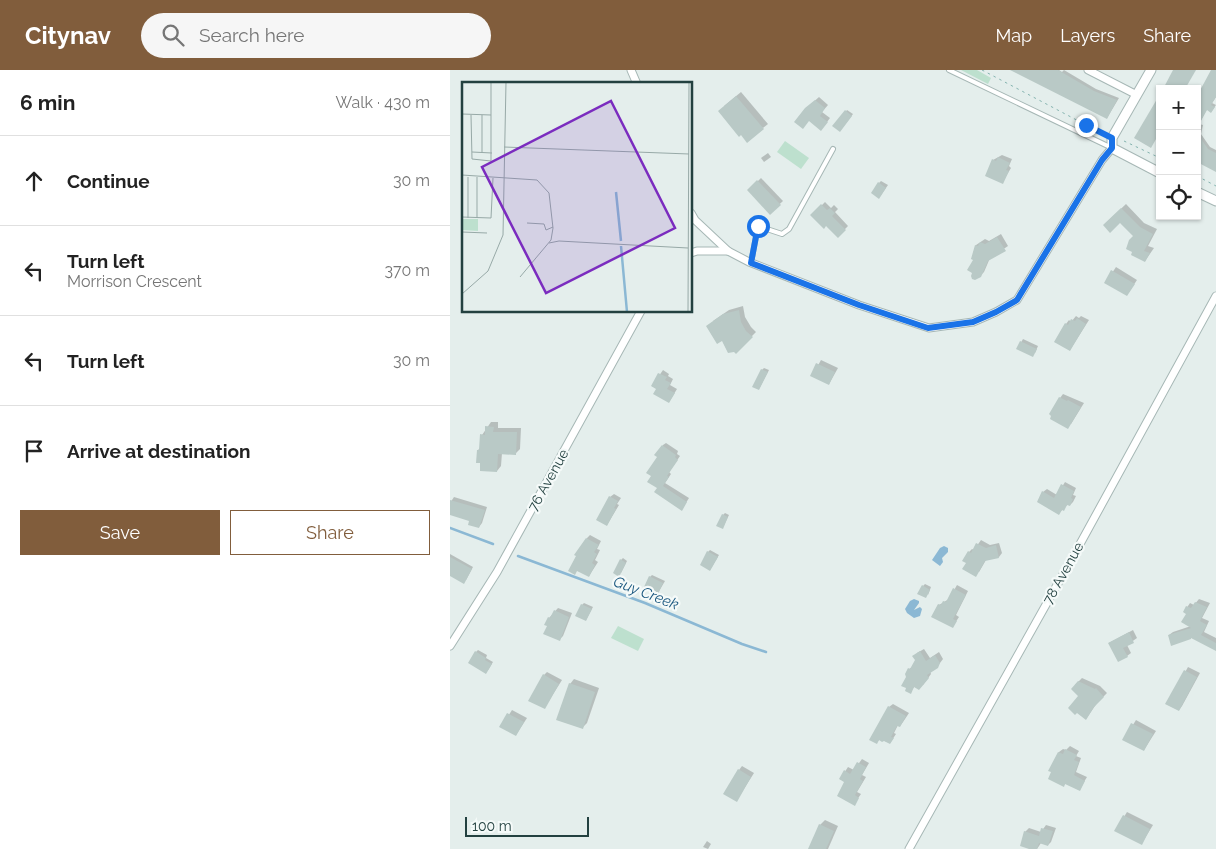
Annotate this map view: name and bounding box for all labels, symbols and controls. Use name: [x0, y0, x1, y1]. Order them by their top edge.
search box: [141, 13, 491, 58]
text: Citynav: [25, 21, 111, 50]
icon: search: [159, 21, 187, 49]
text: Search here: [199, 24, 304, 46]
text: Map: [996, 25, 1032, 46]
text: Layers: [1060, 25, 1115, 46]
text: Share: [1143, 25, 1191, 46]
inset map: [462, 82, 692, 312]
map controls: [1156, 85, 1201, 220]
button: +: [1156, 85, 1201, 130]
text: 6 min: [20, 90, 75, 115]
text: Walk · 430 m: [336, 93, 430, 112]
route end: [1075, 114, 1098, 137]
button: −: [1156, 130, 1201, 175]
icon: ahead: [20, 167, 48, 195]
text: Continue: [67, 170, 150, 192]
text: 30 m: [393, 171, 430, 190]
button: locate: [1156, 175, 1201, 220]
route start: [747, 215, 770, 238]
text: Turn left: [67, 250, 144, 272]
icon: left: [20, 257, 48, 285]
text: 370 m: [384, 261, 430, 280]
text: Morrison Crescent: [67, 272, 202, 291]
icon: left: [20, 347, 48, 375]
text: Turn left: [67, 350, 144, 372]
text: 30 m: [393, 351, 430, 370]
icon: arrive: [20, 437, 48, 465]
text: Arrive at destination: [67, 440, 251, 462]
street label: 76 Avenue: [524, 446, 572, 514]
button: Save: [20, 510, 220, 555]
button: Share: [230, 510, 430, 555]
street label: 78 Avenue: [1040, 539, 1086, 607]
water label: Guy Creek: [611, 572, 681, 614]
scale bar: [465, 814, 589, 837]
text: 100 m: [472, 818, 512, 834]

